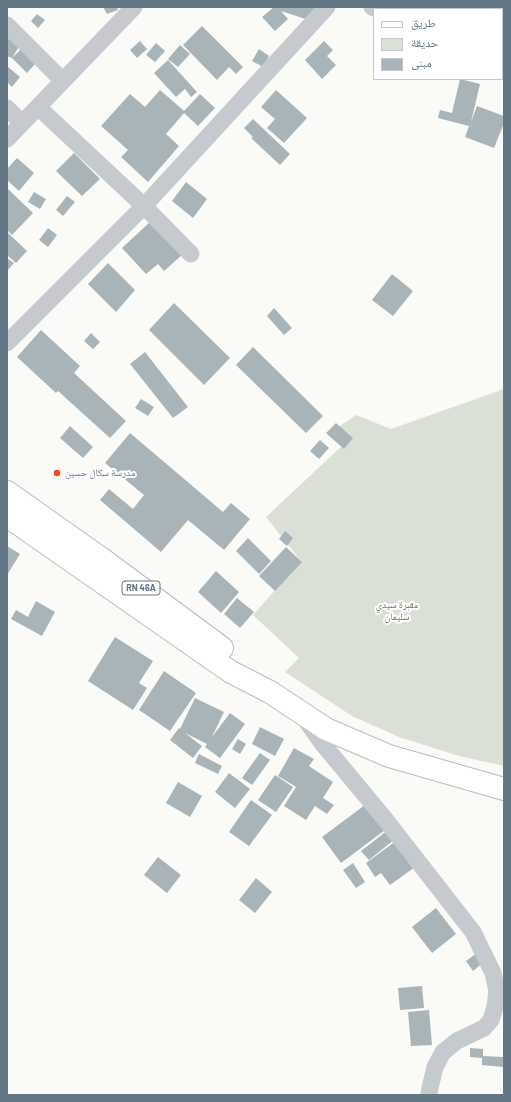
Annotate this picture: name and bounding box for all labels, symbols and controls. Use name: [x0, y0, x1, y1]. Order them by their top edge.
legend: [373, 8, 503, 80]
text: طريق: [411, 15, 436, 29]
text: حديقة: [411, 35, 439, 49]
text: مبنى: [411, 55, 432, 69]
place label: مدرسة سكال حسين: [65, 467, 135, 479]
marker: مدرسة سكال حسين: [52, 468, 62, 478]
road number: RN 46A: [122, 581, 160, 595]
park label: مقبرة سيدي سليمان: [376, 599, 418, 622]

